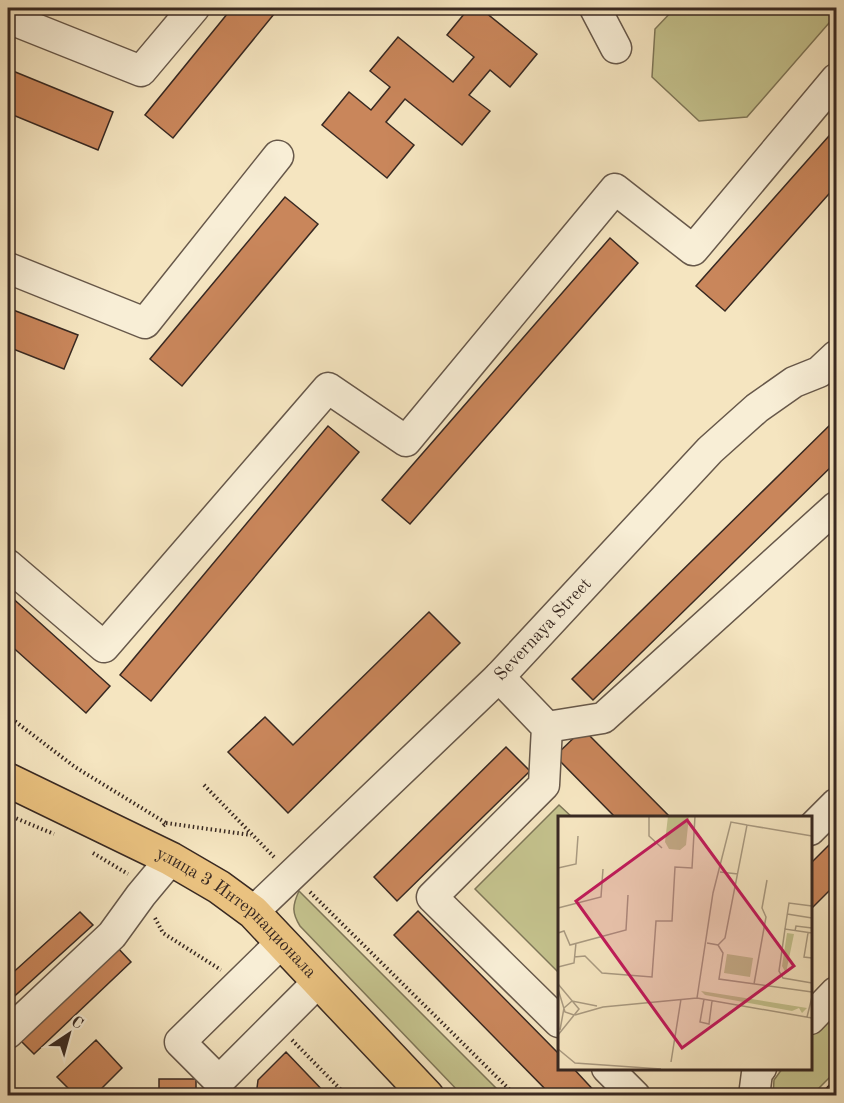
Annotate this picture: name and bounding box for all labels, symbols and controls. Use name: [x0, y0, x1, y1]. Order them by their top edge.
street label: Severnaya Street: [491, 575, 595, 684]
inset map: [558, 816, 811, 1070]
street label: улица 3 Интернационала: [153, 844, 320, 982]
north arrow: [39, 1004, 99, 1064]
text: С: [68, 1014, 86, 1033]

